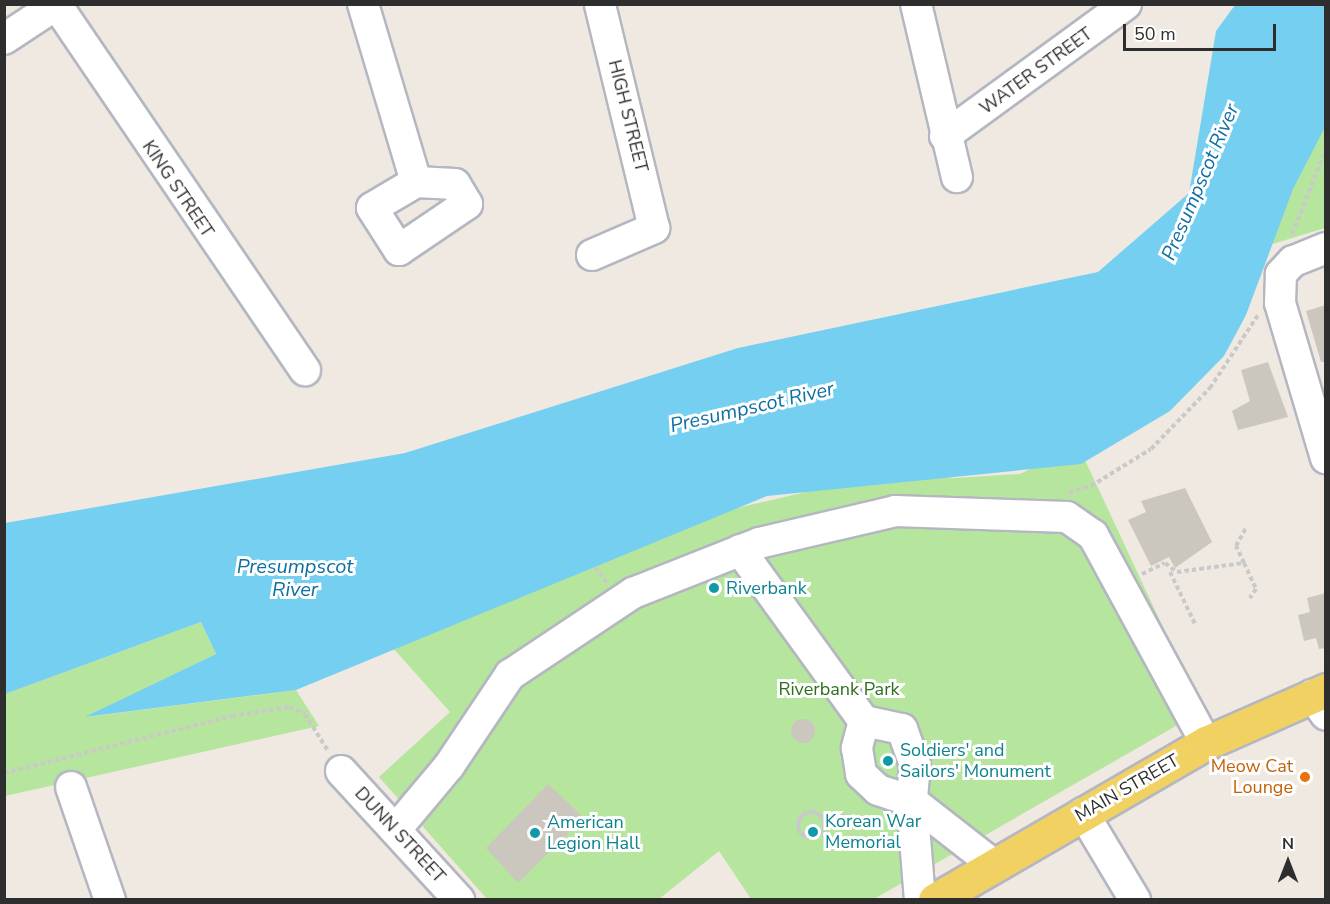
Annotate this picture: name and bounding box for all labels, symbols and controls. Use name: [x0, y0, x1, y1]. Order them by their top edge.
scale bar: [1126, 12, 1279, 50]
text: 50 m: [1134, 22, 1176, 46]
street label: WATER STREET: [976, 23, 1096, 119]
street label: HIGH STREET: [604, 58, 652, 174]
water label: Presumpscot River: [1156, 100, 1244, 264]
street label: KING STREET: [138, 136, 218, 242]
water label: Presumpscot River: [668, 376, 836, 438]
water label: Presumpscot River: [237, 555, 353, 602]
place label: Riverbank: [726, 577, 807, 599]
marker: Riverbank: [707, 581, 721, 595]
park label: Riverbank Park: [778, 678, 900, 700]
place label: Soldiers' and Sailors' Monument: [900, 740, 1051, 783]
street label: MAIN STREET: [1071, 750, 1183, 826]
marker: Soldiers' and Sailors' Monument: [881, 754, 895, 768]
place label: Meow Cat Lounge: [1211, 756, 1293, 798]
marker: Meow Cat Lounge: [1298, 770, 1312, 784]
street label: DUNN STREET: [350, 783, 450, 887]
place label: Korean War Memorial: [825, 811, 921, 854]
place label: American Legion Hall: [547, 812, 640, 854]
marker: Korean War Memorial: [806, 825, 820, 839]
marker: American Legion Hall: [528, 826, 542, 840]
north arrow: [1258, 832, 1318, 892]
text: N: [1282, 833, 1294, 855]

